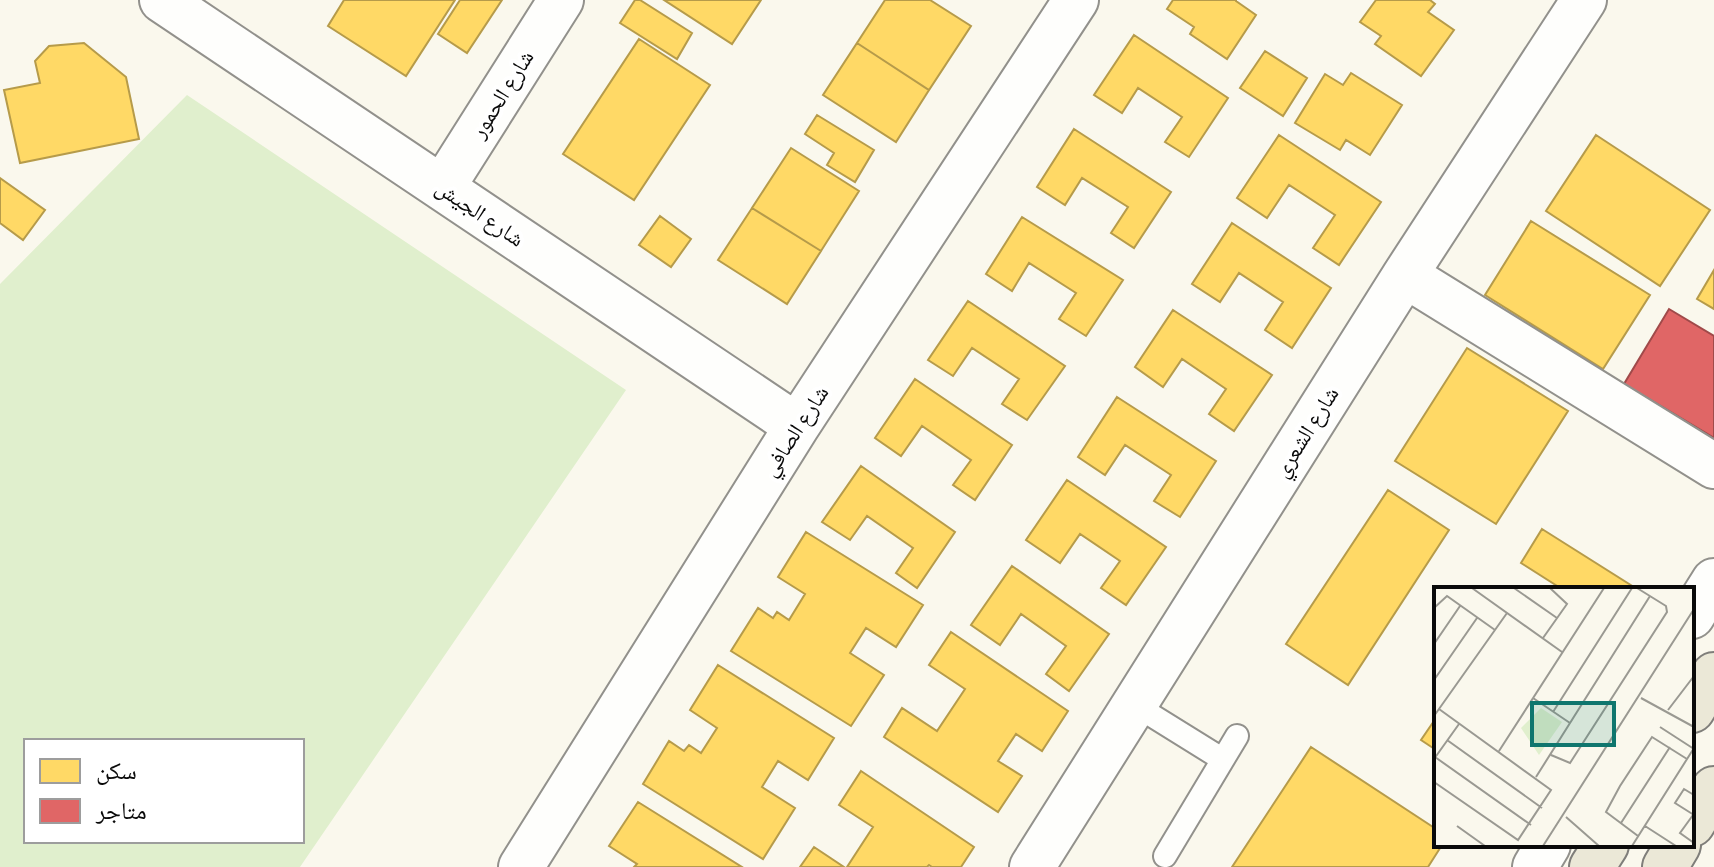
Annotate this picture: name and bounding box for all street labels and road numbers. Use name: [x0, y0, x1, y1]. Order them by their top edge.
street label: شارع الحمور: [464, 45, 540, 144]
street label: شارع الجيش: [431, 174, 529, 252]
street label: شارع الصافي: [756, 380, 837, 484]
street label: شارع الشعري: [1267, 381, 1348, 484]

